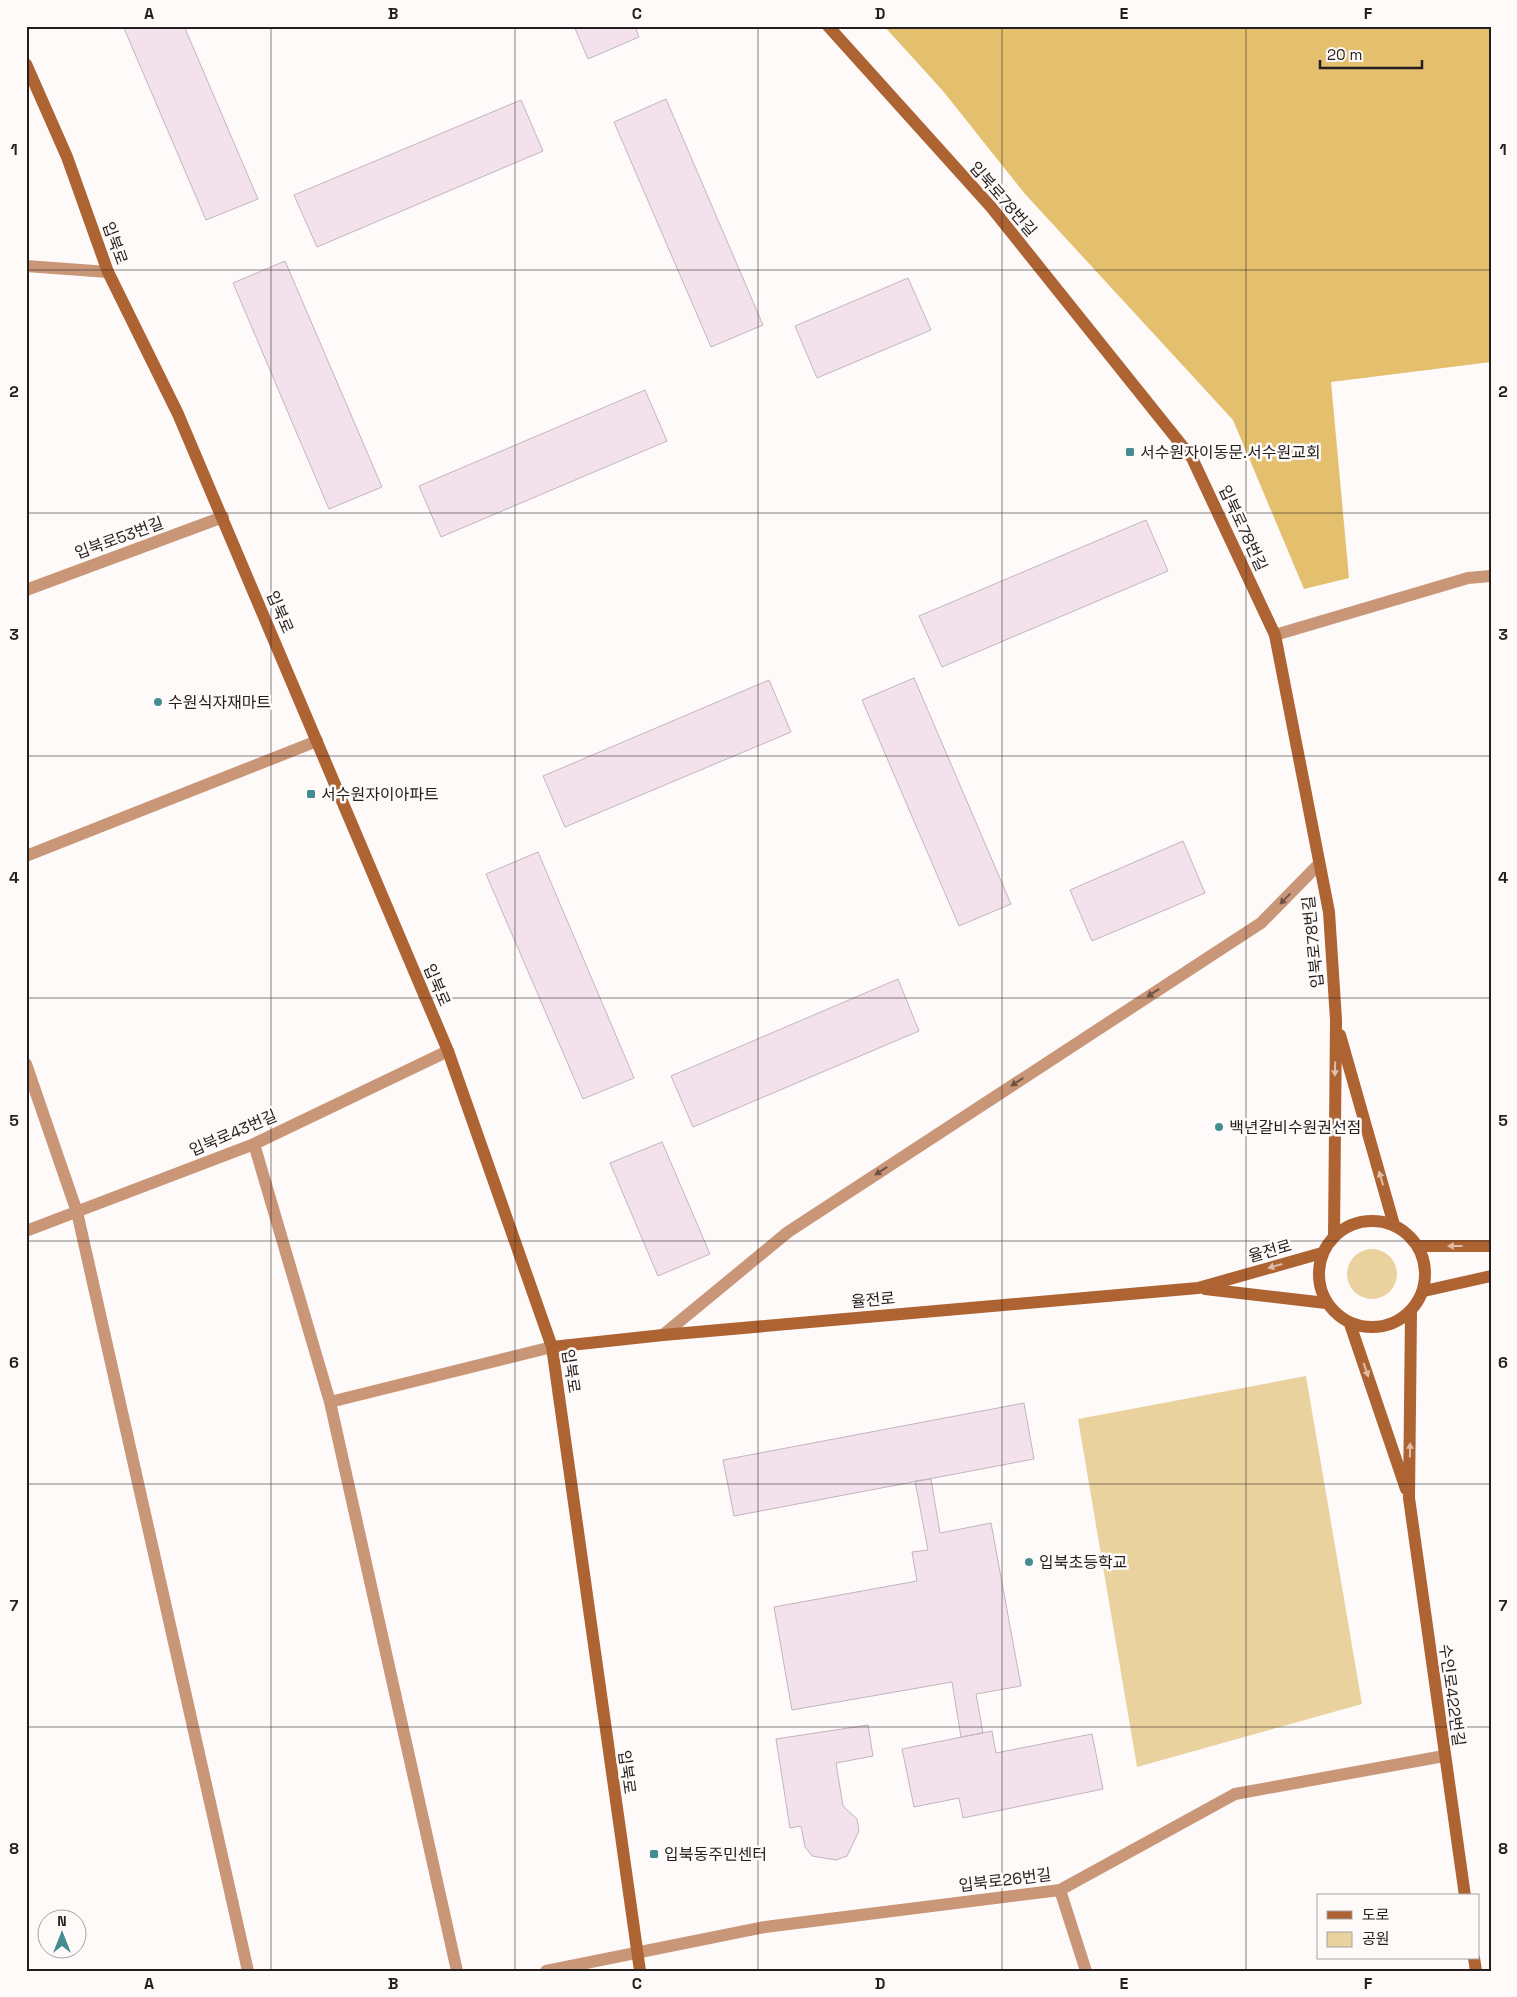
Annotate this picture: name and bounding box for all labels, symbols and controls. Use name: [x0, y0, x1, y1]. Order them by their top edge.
text: A: [144, 3, 154, 24]
text: B: [388, 3, 398, 24]
text: C: [632, 3, 642, 24]
text: D: [875, 3, 885, 24]
text: E: [1120, 3, 1129, 24]
text: F: [1364, 3, 1373, 24]
scale bar: [1320, 38, 1422, 70]
text: 20 m: [1327, 45, 1362, 64]
text: 1: [10, 139, 18, 160]
text: 1: [1499, 139, 1507, 160]
street label: 입북로78번길: [965, 157, 1041, 241]
street label: 입북로: [98, 219, 133, 268]
text: 2: [9, 381, 19, 402]
text: 2: [1498, 381, 1508, 402]
place label: 서수원자이동문.서수원교회: [1140, 442, 1321, 463]
marker: 서수원자이동문.서수원교회: [1124, 446, 1136, 458]
street label: 입북로78번길: [1214, 482, 1272, 574]
street label: 입북로53번길: [72, 512, 166, 564]
street label: 입북로: [262, 588, 298, 637]
text: 3: [9, 624, 19, 645]
text: 3: [1498, 624, 1508, 645]
place label: 수원식자재마트: [168, 692, 271, 713]
marker: 수원식자재마트: [152, 696, 164, 708]
place label: 서수원자이아파트: [321, 784, 439, 805]
marker: 서수원자이아파트: [305, 788, 317, 800]
text: 4: [9, 867, 19, 888]
text: 4: [1498, 867, 1508, 888]
one-way arrow: [1279, 893, 1291, 905]
street label: 입북로78번길: [1298, 895, 1328, 989]
street label: 입북로: [419, 961, 455, 1010]
one-way arrow: [1147, 989, 1160, 998]
one-way arrow: [1331, 1061, 1339, 1077]
one-way arrow: [1011, 1077, 1024, 1087]
street label: 입북로43번길: [186, 1105, 280, 1161]
text: 5: [9, 1110, 19, 1131]
text: 5: [1498, 1110, 1508, 1131]
place label: 백년갈비수원권선점: [1229, 1117, 1361, 1138]
marker: 백년갈비수원권선점: [1213, 1121, 1225, 1133]
one-way arrow: [874, 1166, 888, 1176]
one-way arrow: [1377, 1170, 1385, 1185]
street label: 율전로: [1246, 1235, 1294, 1267]
one-way arrow: [1446, 1242, 1462, 1250]
one-way arrow: [1268, 1262, 1283, 1270]
street label: 율전로: [850, 1288, 896, 1312]
street label: 입북로: [557, 1348, 585, 1395]
text: 6: [9, 1352, 19, 1373]
text: 6: [1498, 1352, 1508, 1373]
one-way arrow: [1363, 1363, 1370, 1378]
one-way arrow: [1406, 1441, 1414, 1457]
place label: 입북초등학교: [1039, 1552, 1127, 1573]
marker: 입북초등학교: [1023, 1556, 1035, 1568]
text: 7: [10, 1595, 19, 1616]
text: 7: [1499, 1595, 1508, 1616]
street label: 수인로422번길: [1434, 1643, 1470, 1747]
street label: 입북로: [614, 1749, 641, 1796]
text: 8: [9, 1838, 19, 1859]
text: 8: [1498, 1838, 1508, 1859]
place label: 입북동주민센터: [664, 1844, 767, 1865]
marker: 입북동주민센터: [648, 1848, 660, 1860]
street label: 입북로26번길: [958, 1864, 1052, 1896]
legend: [1317, 1894, 1480, 1960]
text: 도로: [1362, 1905, 1390, 1924]
north arrow: [38, 1910, 88, 1960]
text: N: [57, 1912, 67, 1930]
text: 공원: [1362, 1929, 1390, 1948]
text: A: [144, 1973, 154, 1994]
text: B: [388, 1973, 398, 1994]
text: C: [632, 1973, 642, 1994]
text: D: [875, 1973, 885, 1994]
text: E: [1120, 1973, 1129, 1994]
text: F: [1364, 1973, 1373, 1994]

